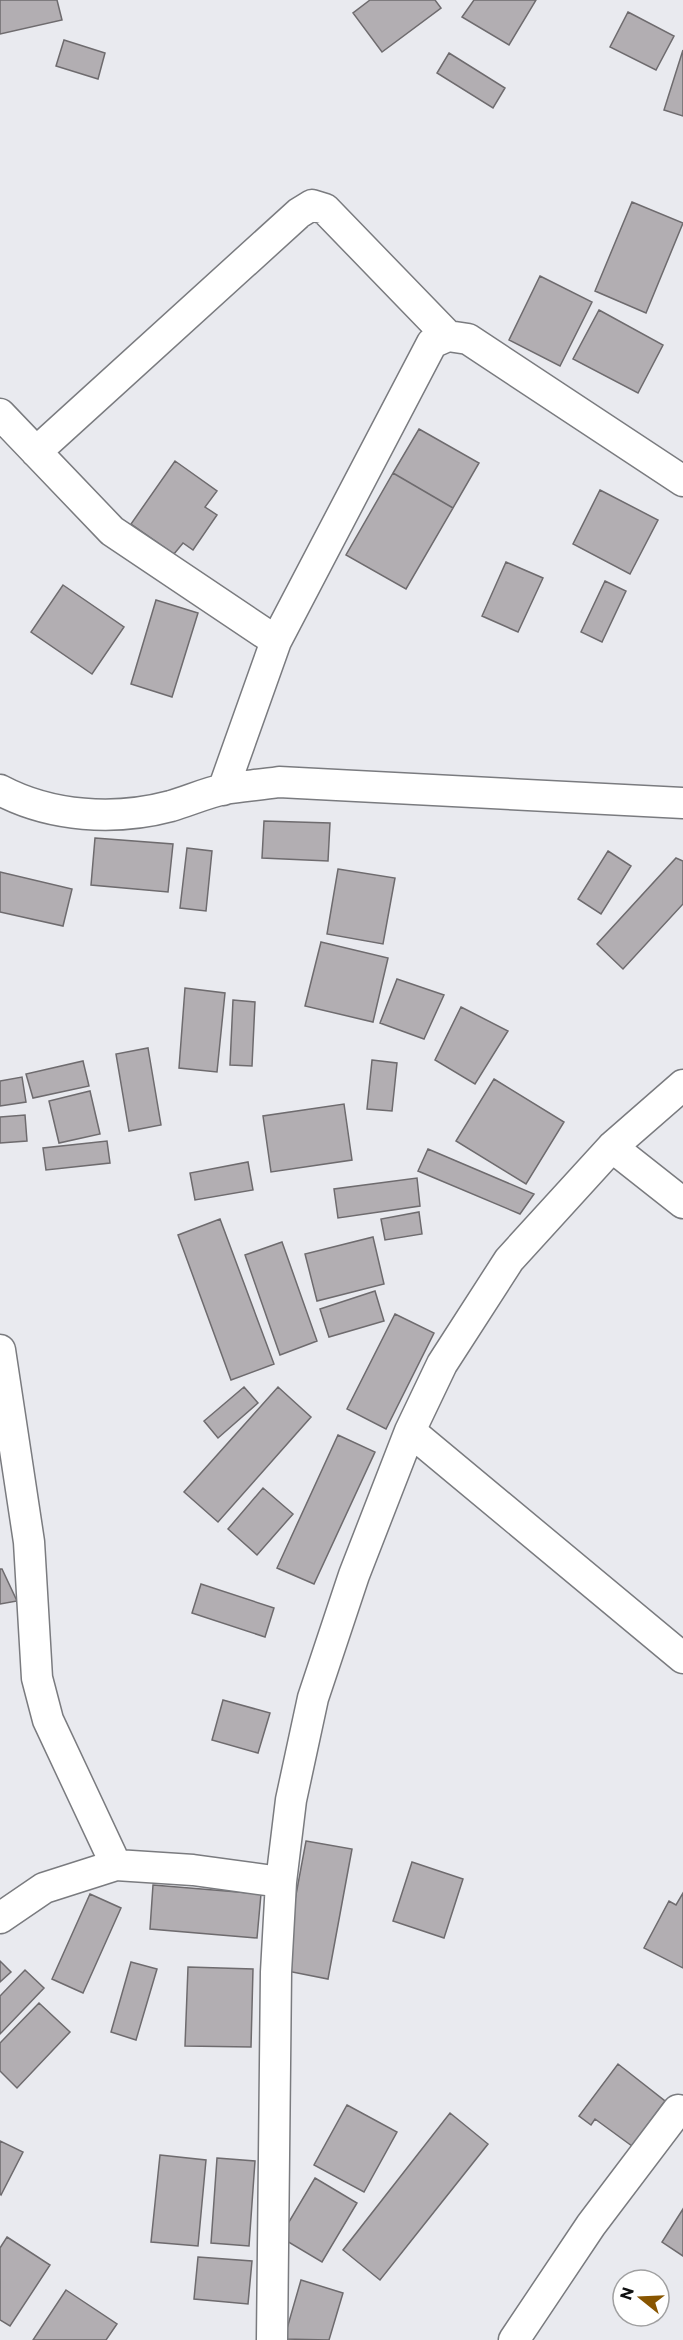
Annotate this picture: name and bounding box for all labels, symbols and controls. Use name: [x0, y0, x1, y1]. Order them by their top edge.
north arrow: [611, 2268, 671, 2328]
text: N: [615, 2285, 637, 2302]

